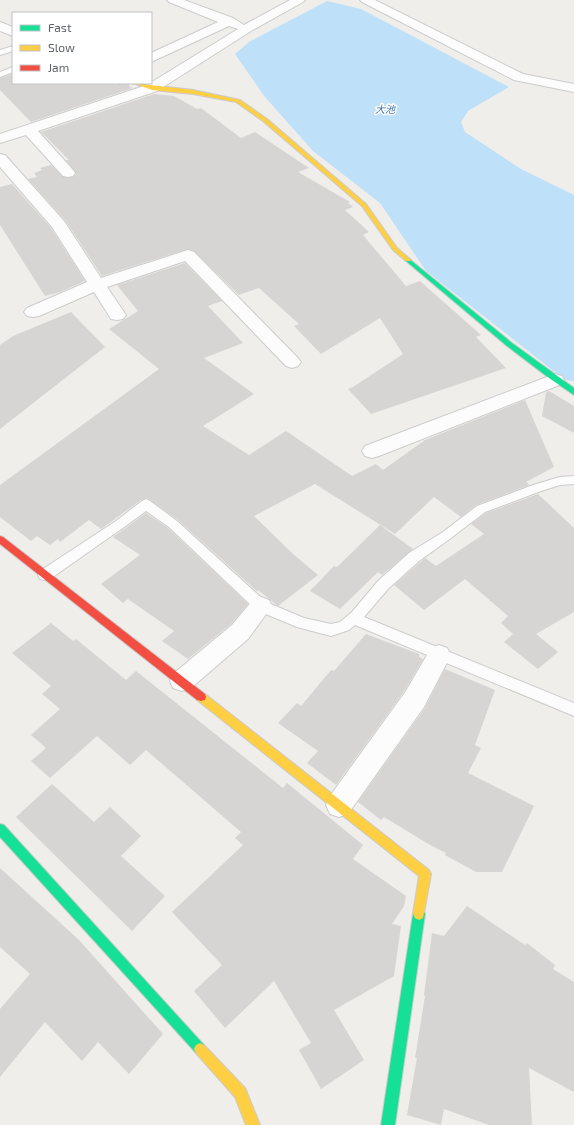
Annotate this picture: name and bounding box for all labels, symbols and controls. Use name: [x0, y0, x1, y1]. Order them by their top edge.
legend: [12, 12, 152, 84]
text: Fast: [48, 20, 72, 34]
text: Slow: [48, 40, 75, 54]
text: Jam: [48, 60, 69, 74]
water label: 大池: [375, 103, 396, 115]

